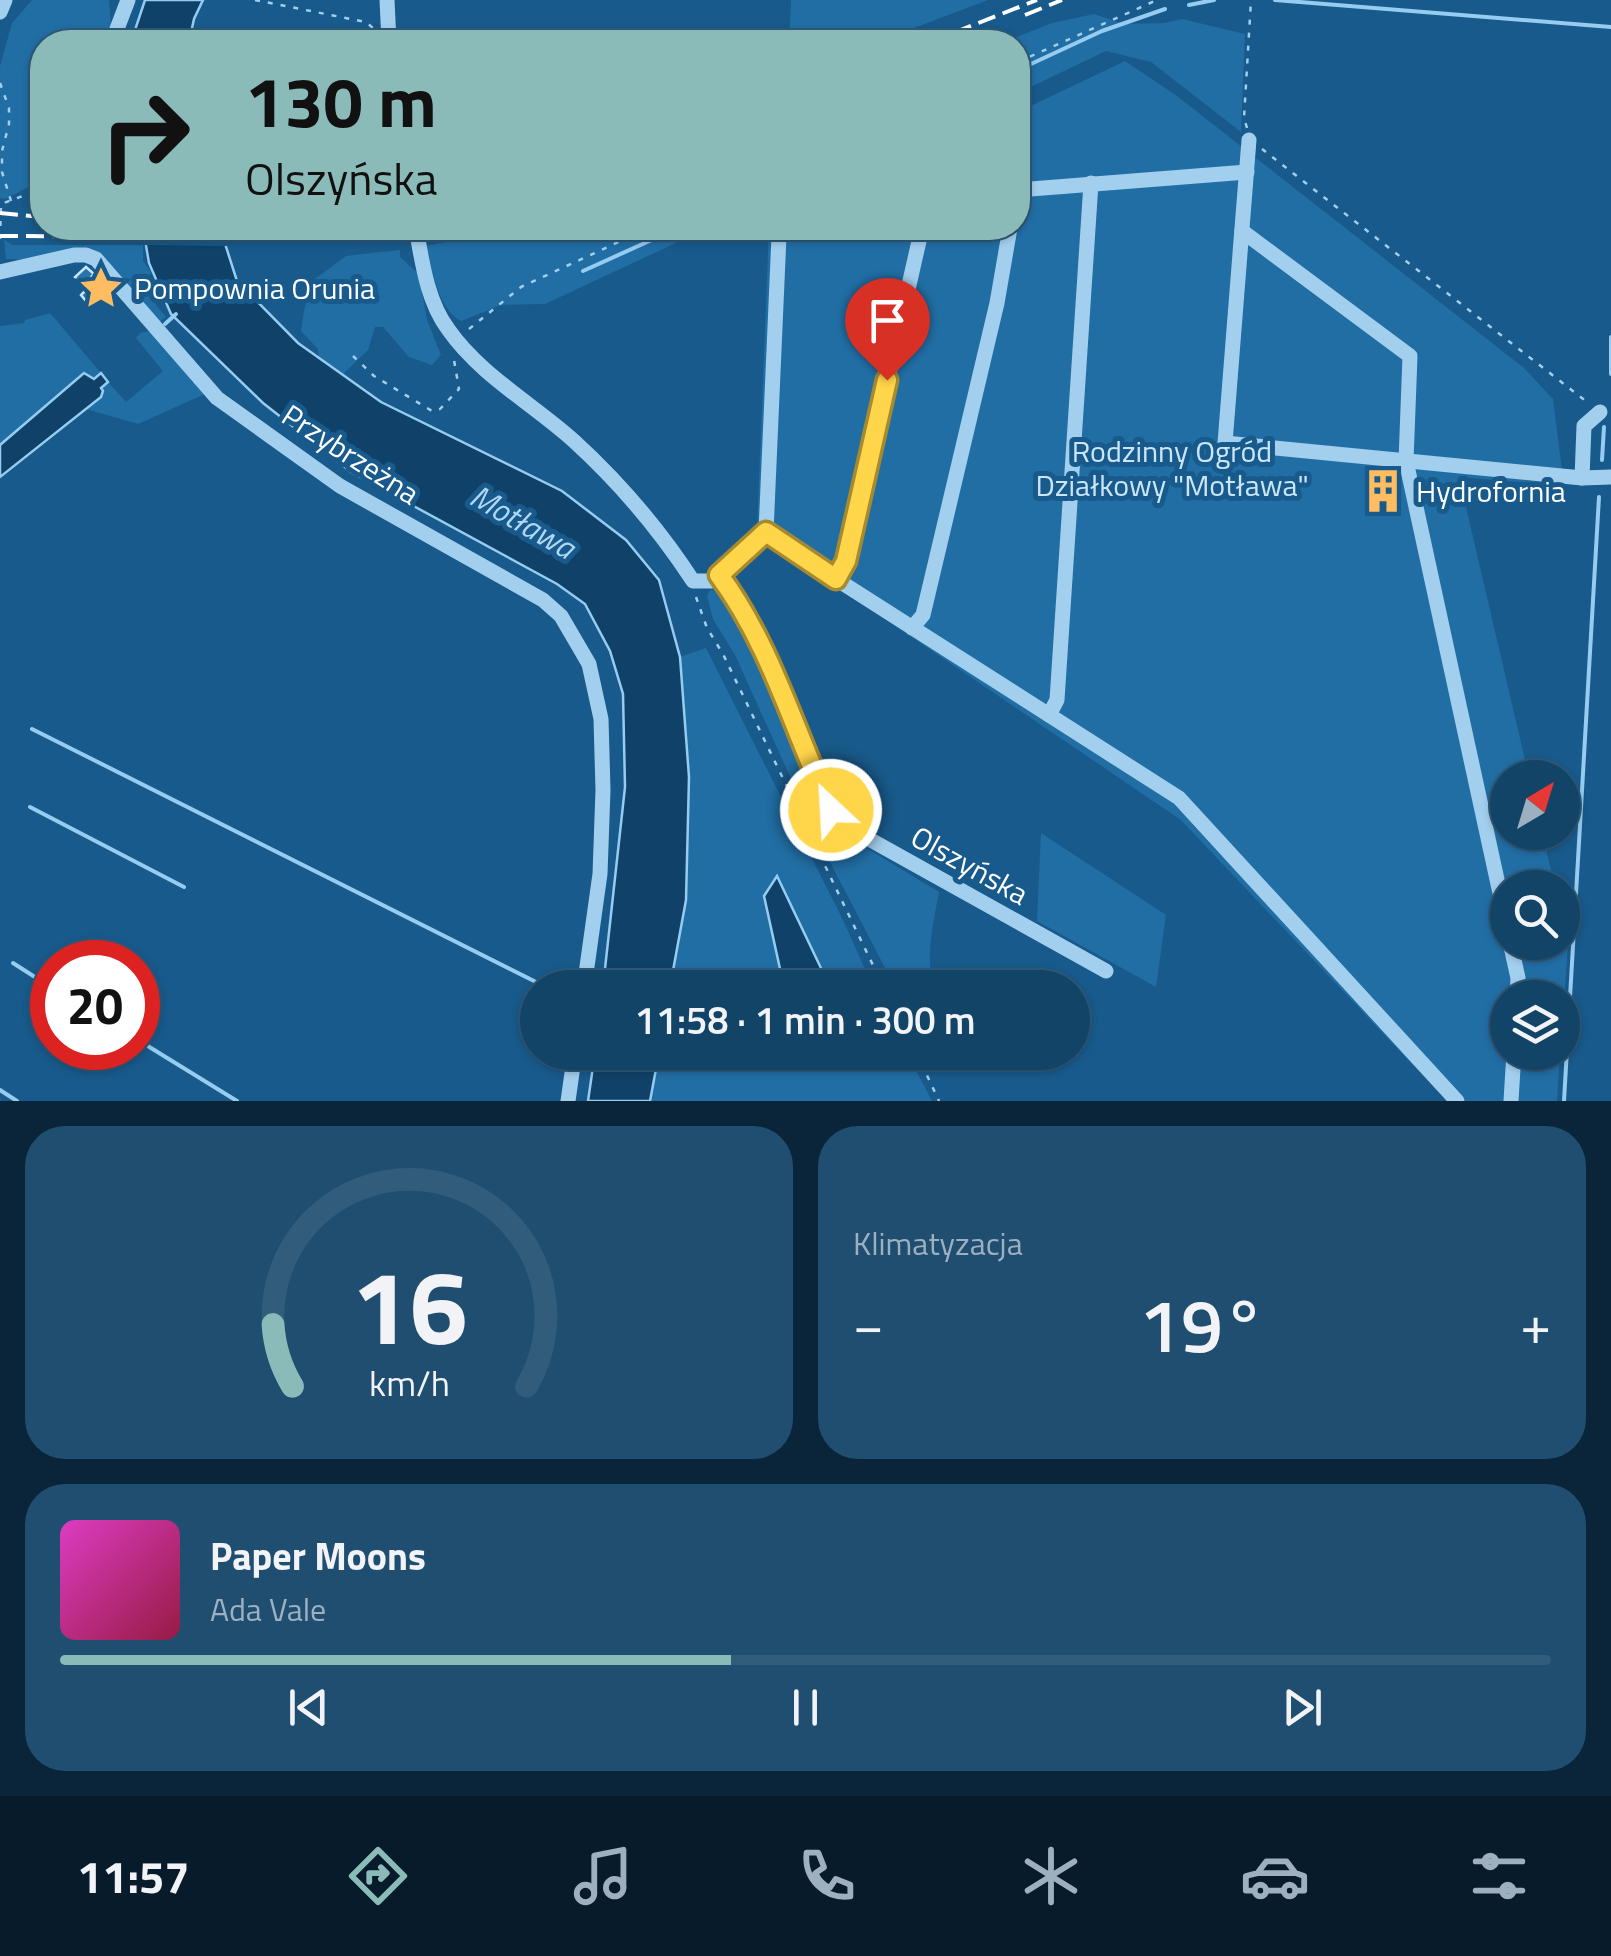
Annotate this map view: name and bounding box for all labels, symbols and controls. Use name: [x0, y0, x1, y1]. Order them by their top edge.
text: 130 m: [245, 48, 437, 154]
icon: right: [80, 70, 210, 200]
text: Olszyńska: [245, 144, 437, 212]
place icon: Pompownia Orunia: [77, 264, 125, 312]
place label: Pompownia Orunia: [134, 265, 375, 311]
pin: [845, 278, 930, 381]
icon: arrive: [860, 293, 915, 348]
street label: Przybrzeżna: [273, 392, 429, 516]
park label: Rodzinny Ogród Działkowy "Motława": [1035, 428, 1309, 508]
building icon: Hydrofornia: [1359, 467, 1407, 515]
place label: Hydrofornia: [1416, 468, 1566, 514]
water label: Motława: [461, 472, 586, 571]
position arrow: [779, 758, 883, 862]
north arrow: [1490, 760, 1580, 850]
map controls: [1490, 760, 1580, 1070]
street label: Olszyńska: [903, 814, 1037, 916]
button: search: [1490, 870, 1580, 960]
speed limit sign: 20: [30, 940, 160, 1070]
button: layers: [1490, 980, 1580, 1070]
text: 11:58 · 1 min · 300 m: [634, 991, 976, 1049]
text: Klimatyzacja: [853, 1219, 1023, 1267]
text: 16: [351, 1226, 467, 1384]
text: 19°: [1139, 1267, 1265, 1381]
text: −: [853, 1282, 884, 1365]
text: +: [1520, 1282, 1551, 1365]
text: km/h: [369, 1355, 449, 1410]
text: Paper Moons: [210, 1527, 426, 1585]
text: Ada Vale: [210, 1585, 326, 1633]
icon: previous: [281, 1680, 336, 1735]
icon: pause: [778, 1680, 833, 1735]
icon: next: [1275, 1680, 1330, 1735]
icon: directions: [343, 1841, 413, 1911]
icon: music: [568, 1841, 638, 1911]
icon: phone: [792, 1841, 862, 1911]
icon: climate: [1016, 1841, 1086, 1911]
icon: car: [1240, 1841, 1310, 1911]
icon: filters: [1464, 1841, 1534, 1911]
text: 11:57: [77, 1842, 189, 1910]

